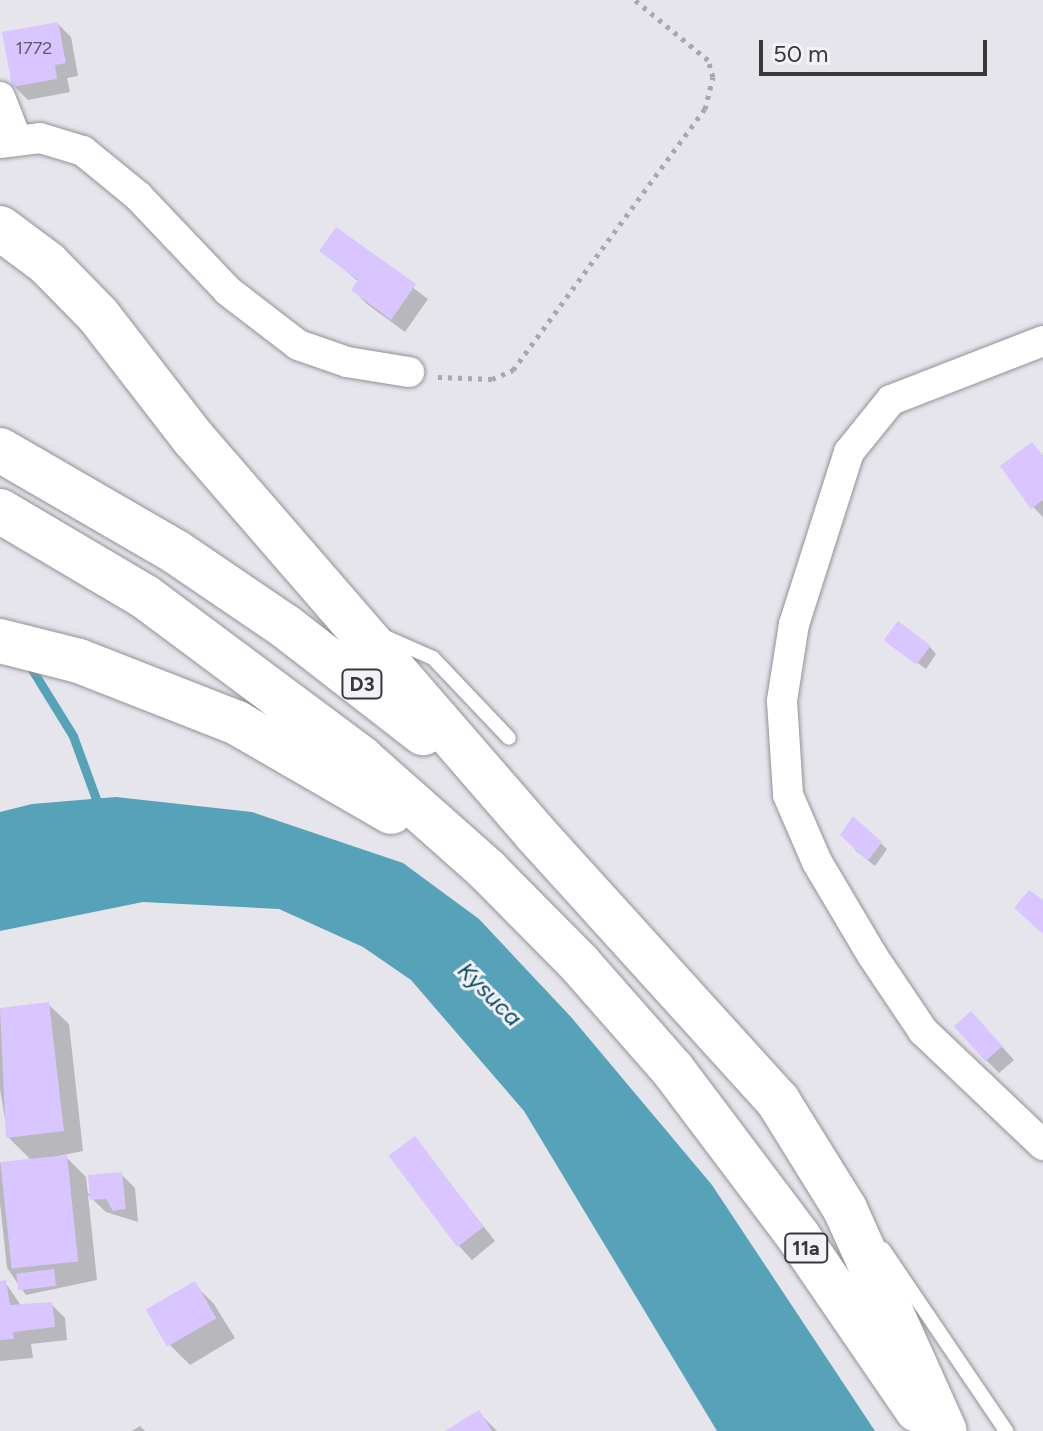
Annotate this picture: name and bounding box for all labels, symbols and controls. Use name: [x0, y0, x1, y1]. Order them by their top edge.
scale bar: [763, 24, 991, 74]
house number: 1772: [16, 37, 52, 59]
text: 50 m: [773, 39, 829, 68]
road number: D3: [340, 668, 384, 700]
water label: Kysuca: [452, 956, 528, 1032]
road number: 11a: [784, 1232, 828, 1264]

